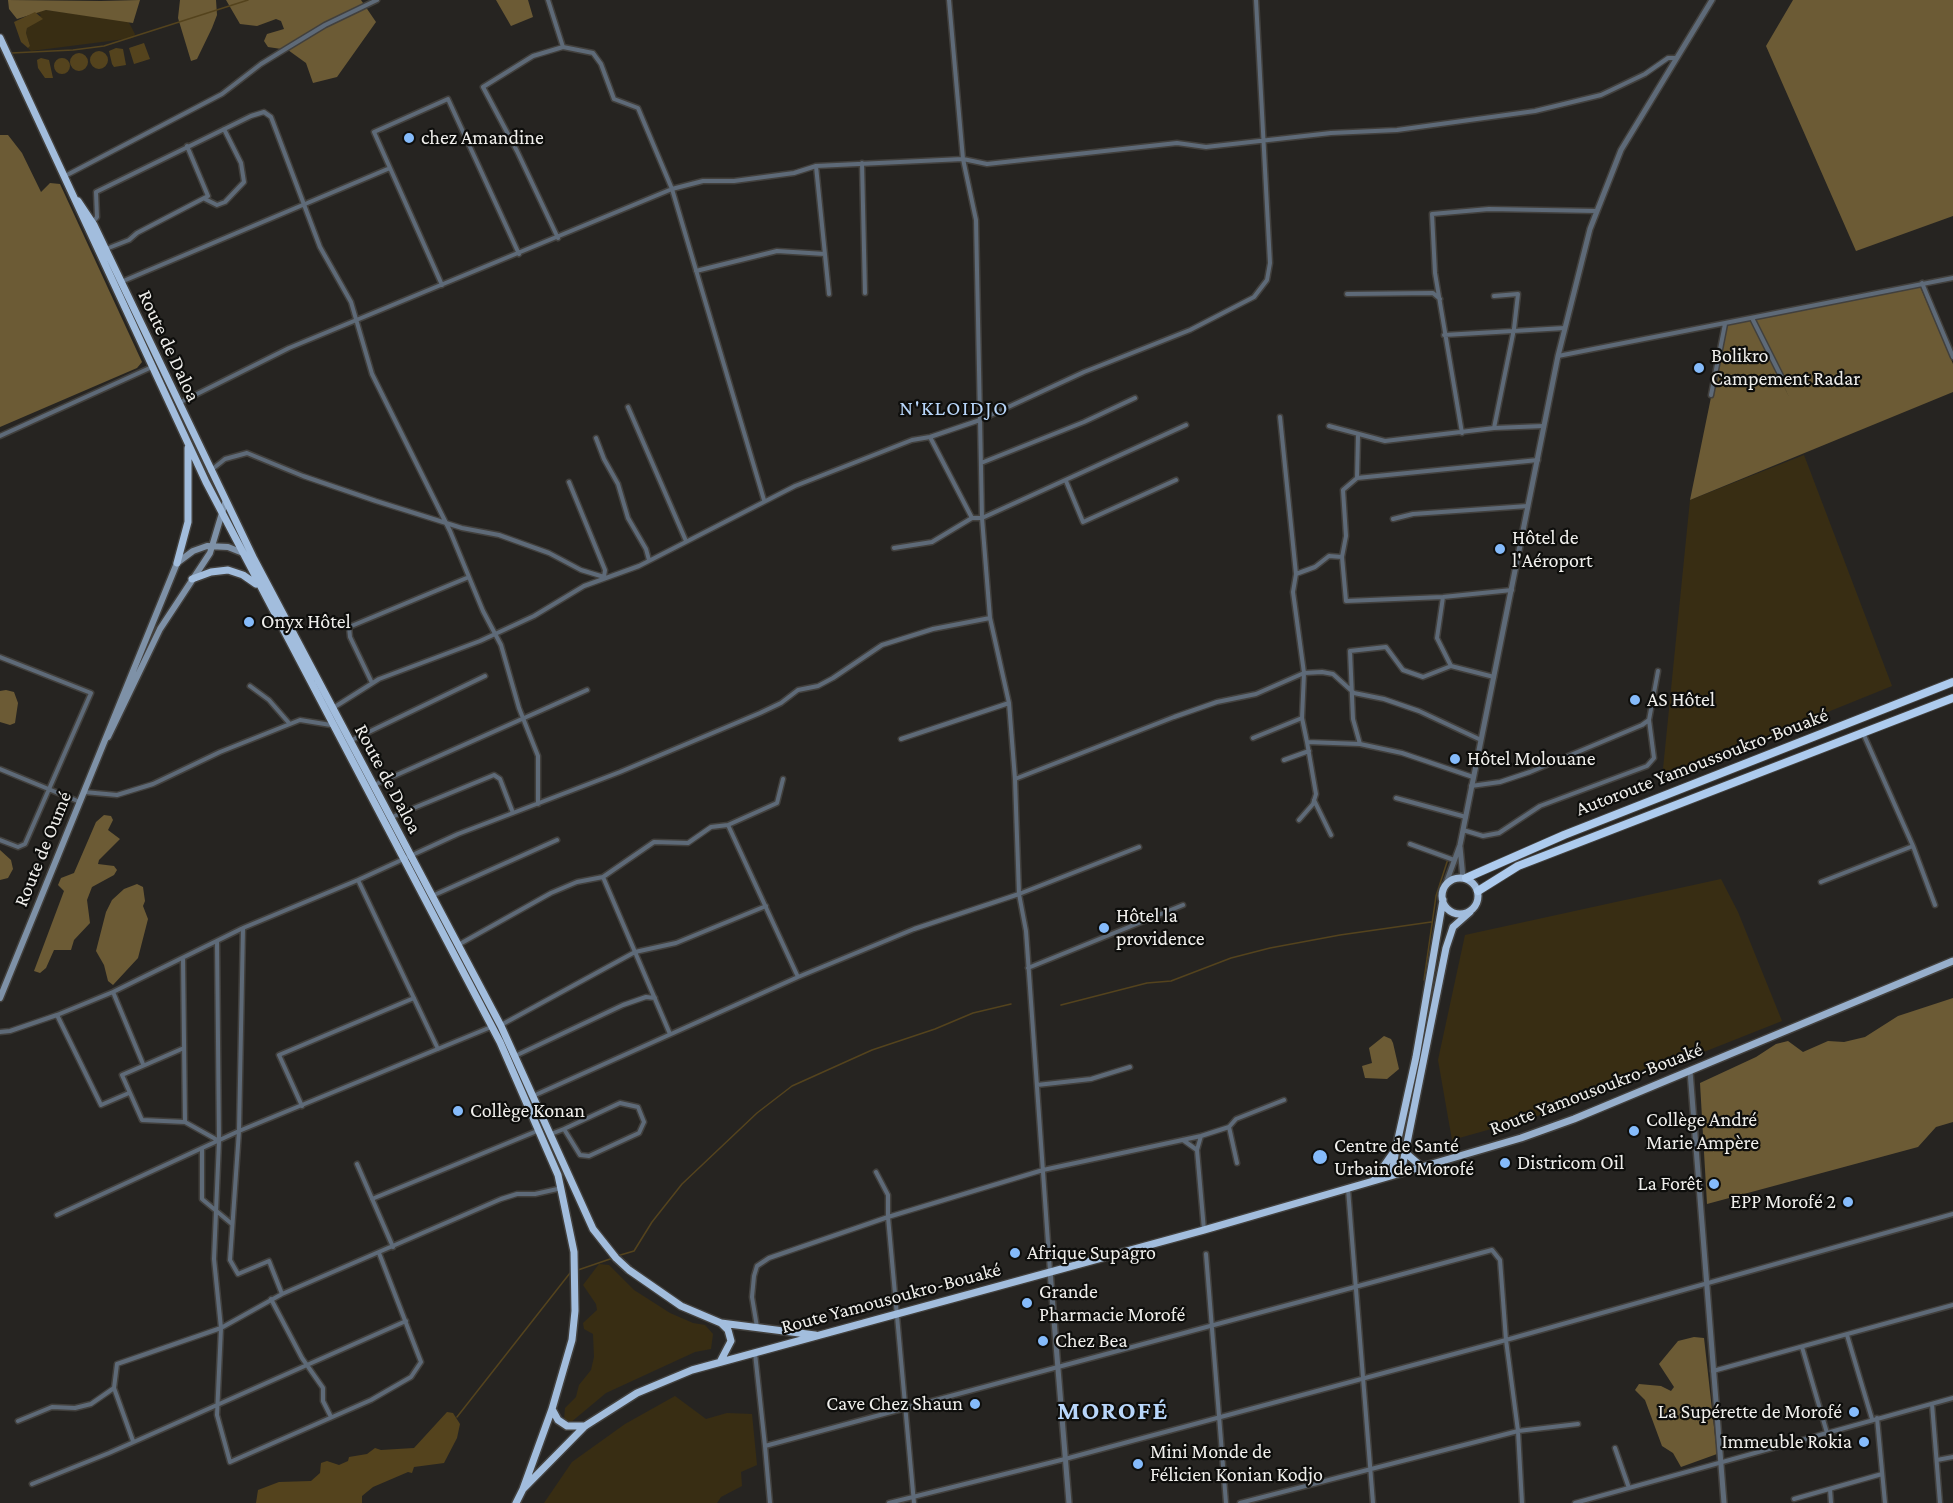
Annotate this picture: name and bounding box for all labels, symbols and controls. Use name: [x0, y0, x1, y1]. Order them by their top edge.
place label: chez Amandine: [421, 126, 544, 150]
marker: chez Amandine: [402, 131, 416, 145]
street label: Route de Daloa: [133, 286, 205, 406]
place label: Bolikro Campement Radar: [1711, 344, 1860, 391]
marker: Bolikro Campement Radar: [1692, 361, 1706, 375]
district label: N'KLOIDJO: [899, 396, 1009, 422]
place label: Hôtel de l'Aéroport: [1512, 526, 1593, 573]
marker: Hôtel de l'Aéroport: [1493, 542, 1507, 556]
place label: Onyx Hôtel: [261, 610, 351, 634]
marker: Onyx Hôtel: [242, 615, 256, 629]
place label: AS Hôtel: [1647, 688, 1715, 712]
marker: AS Hôtel: [1628, 693, 1642, 707]
street label: Autoroute Yamoussoukro-Bouaké: [1572, 703, 1832, 821]
street label: Route de Daloa: [349, 720, 427, 838]
place label: Hôtel Molouane: [1467, 747, 1595, 771]
marker: Hôtel Molouane: [1448, 752, 1462, 766]
street label: Route de Oumé: [9, 788, 77, 910]
place label: Hôtel la providence: [1116, 904, 1205, 951]
marker: Hôtel la providence: [1097, 921, 1111, 935]
street label: Route Yamousoukro-Bouaké: [1486, 1037, 1706, 1141]
place label: Collège Konan: [470, 1099, 585, 1123]
marker: Collège Konan: [451, 1104, 465, 1118]
place label: Collège André Marie Ampère: [1646, 1108, 1759, 1155]
marker: Collège André Marie Ampère: [1627, 1124, 1641, 1138]
place label: Centre de Santé Urbain de Morofé: [1334, 1134, 1474, 1181]
marker: Centre de Santé Urbain de Morofé: [1311, 1148, 1329, 1166]
place label: Districom Oil: [1517, 1151, 1624, 1175]
marker: Districom Oil: [1498, 1156, 1512, 1170]
place label: La Forêt: [1638, 1172, 1702, 1196]
marker: La Forêt: [1707, 1177, 1721, 1191]
place label: EPP Morofé 2: [1730, 1190, 1836, 1214]
marker: EPP Morofé 2: [1841, 1195, 1855, 1209]
place label: Afrique Supagro: [1027, 1241, 1156, 1265]
marker: Afrique Supagro: [1008, 1246, 1022, 1260]
street label: Route Yamousoukro-Bouaké: [778, 1257, 1004, 1339]
place label: Grande Pharmacie Morofé: [1039, 1280, 1185, 1327]
marker: Grande Pharmacie Morofé: [1020, 1296, 1034, 1310]
place label: Chez Bea: [1055, 1329, 1128, 1353]
marker: Chez Bea: [1036, 1334, 1050, 1348]
place label: Cave Chez Shaun: [826, 1392, 963, 1416]
district label: MOROFÉ: [1057, 1395, 1169, 1427]
marker: Cave Chez Shaun: [968, 1397, 982, 1411]
place label: La Supérette de Morofé: [1658, 1400, 1842, 1424]
marker: La Supérette de Morofé: [1847, 1405, 1861, 1419]
place label: Immeuble Rokia: [1722, 1430, 1852, 1454]
marker: Immeuble Rokia: [1857, 1435, 1871, 1449]
place label: Mini Monde de Félicien Konian Kodjo: [1150, 1440, 1323, 1487]
marker: Mini Monde de Félicien Konian Kodjo: [1131, 1457, 1145, 1471]

